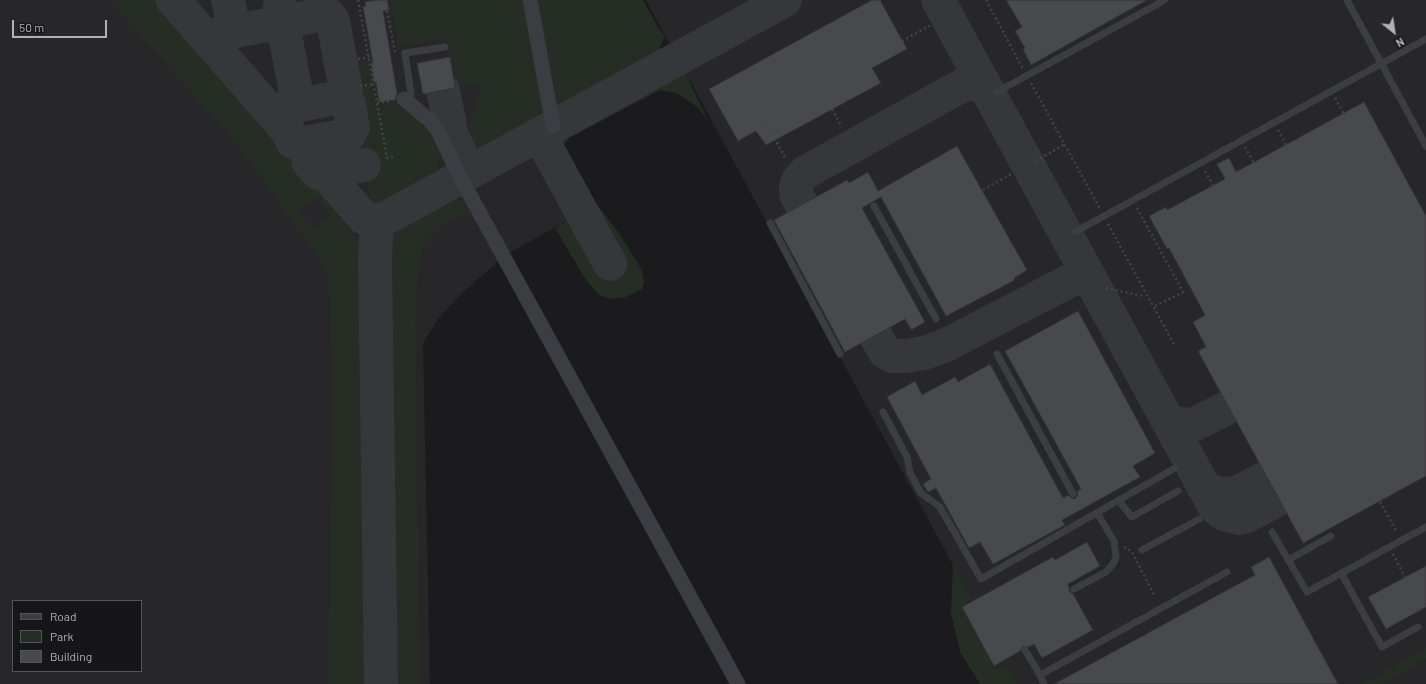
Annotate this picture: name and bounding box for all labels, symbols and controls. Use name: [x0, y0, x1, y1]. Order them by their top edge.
scale bar: [14, 12, 109, 38]
north arrow: [1374, 12, 1414, 52]
text: 50 m: [19, 20, 44, 34]
text: N: [1394, 35, 1407, 50]
legend: [12, 600, 142, 672]
text: Road: [50, 609, 77, 623]
text: Park: [50, 629, 74, 643]
text: Building: [50, 649, 92, 663]

